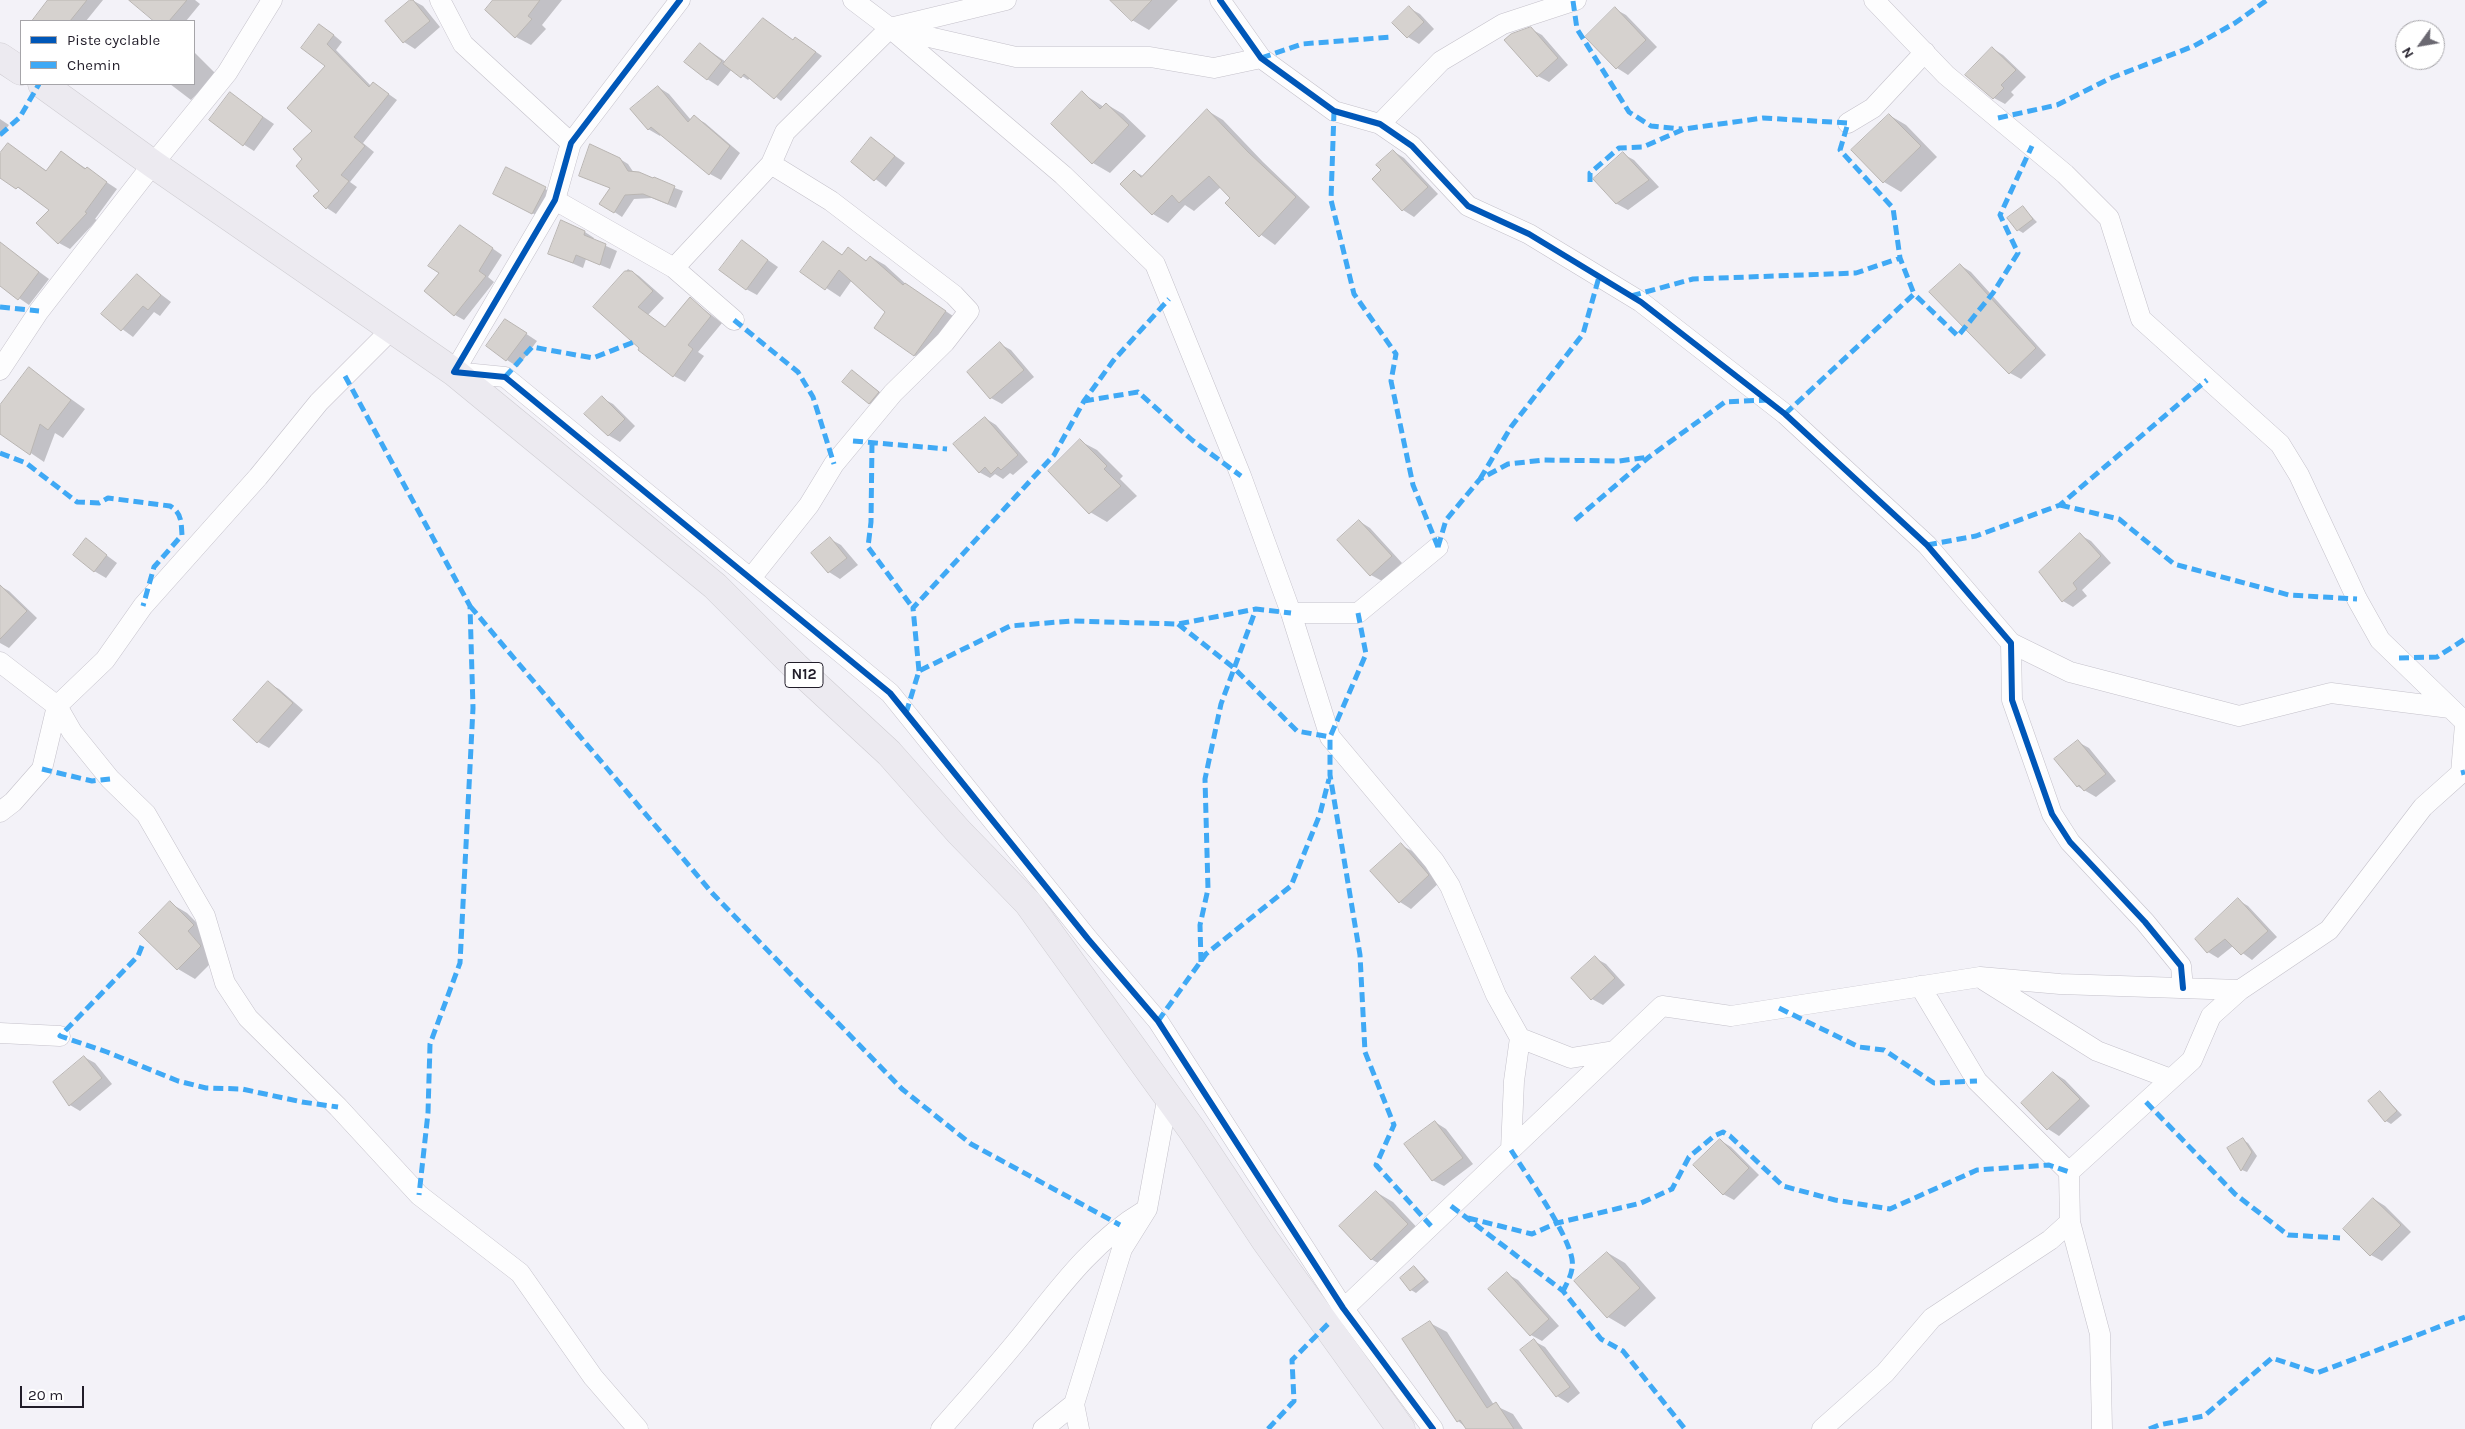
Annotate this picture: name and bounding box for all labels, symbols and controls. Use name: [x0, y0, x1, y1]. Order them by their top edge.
legend: [20, 20, 195, 85]
north arrow: [2395, 20, 2445, 70]
text: Piste cyclable: [67, 31, 160, 49]
text: N: [2398, 44, 2418, 61]
text: Chemin: [67, 56, 121, 74]
road number: N12: [785, 662, 823, 688]
scale bar: [22, 1376, 86, 1408]
text: 20 m: [28, 1386, 63, 1404]

